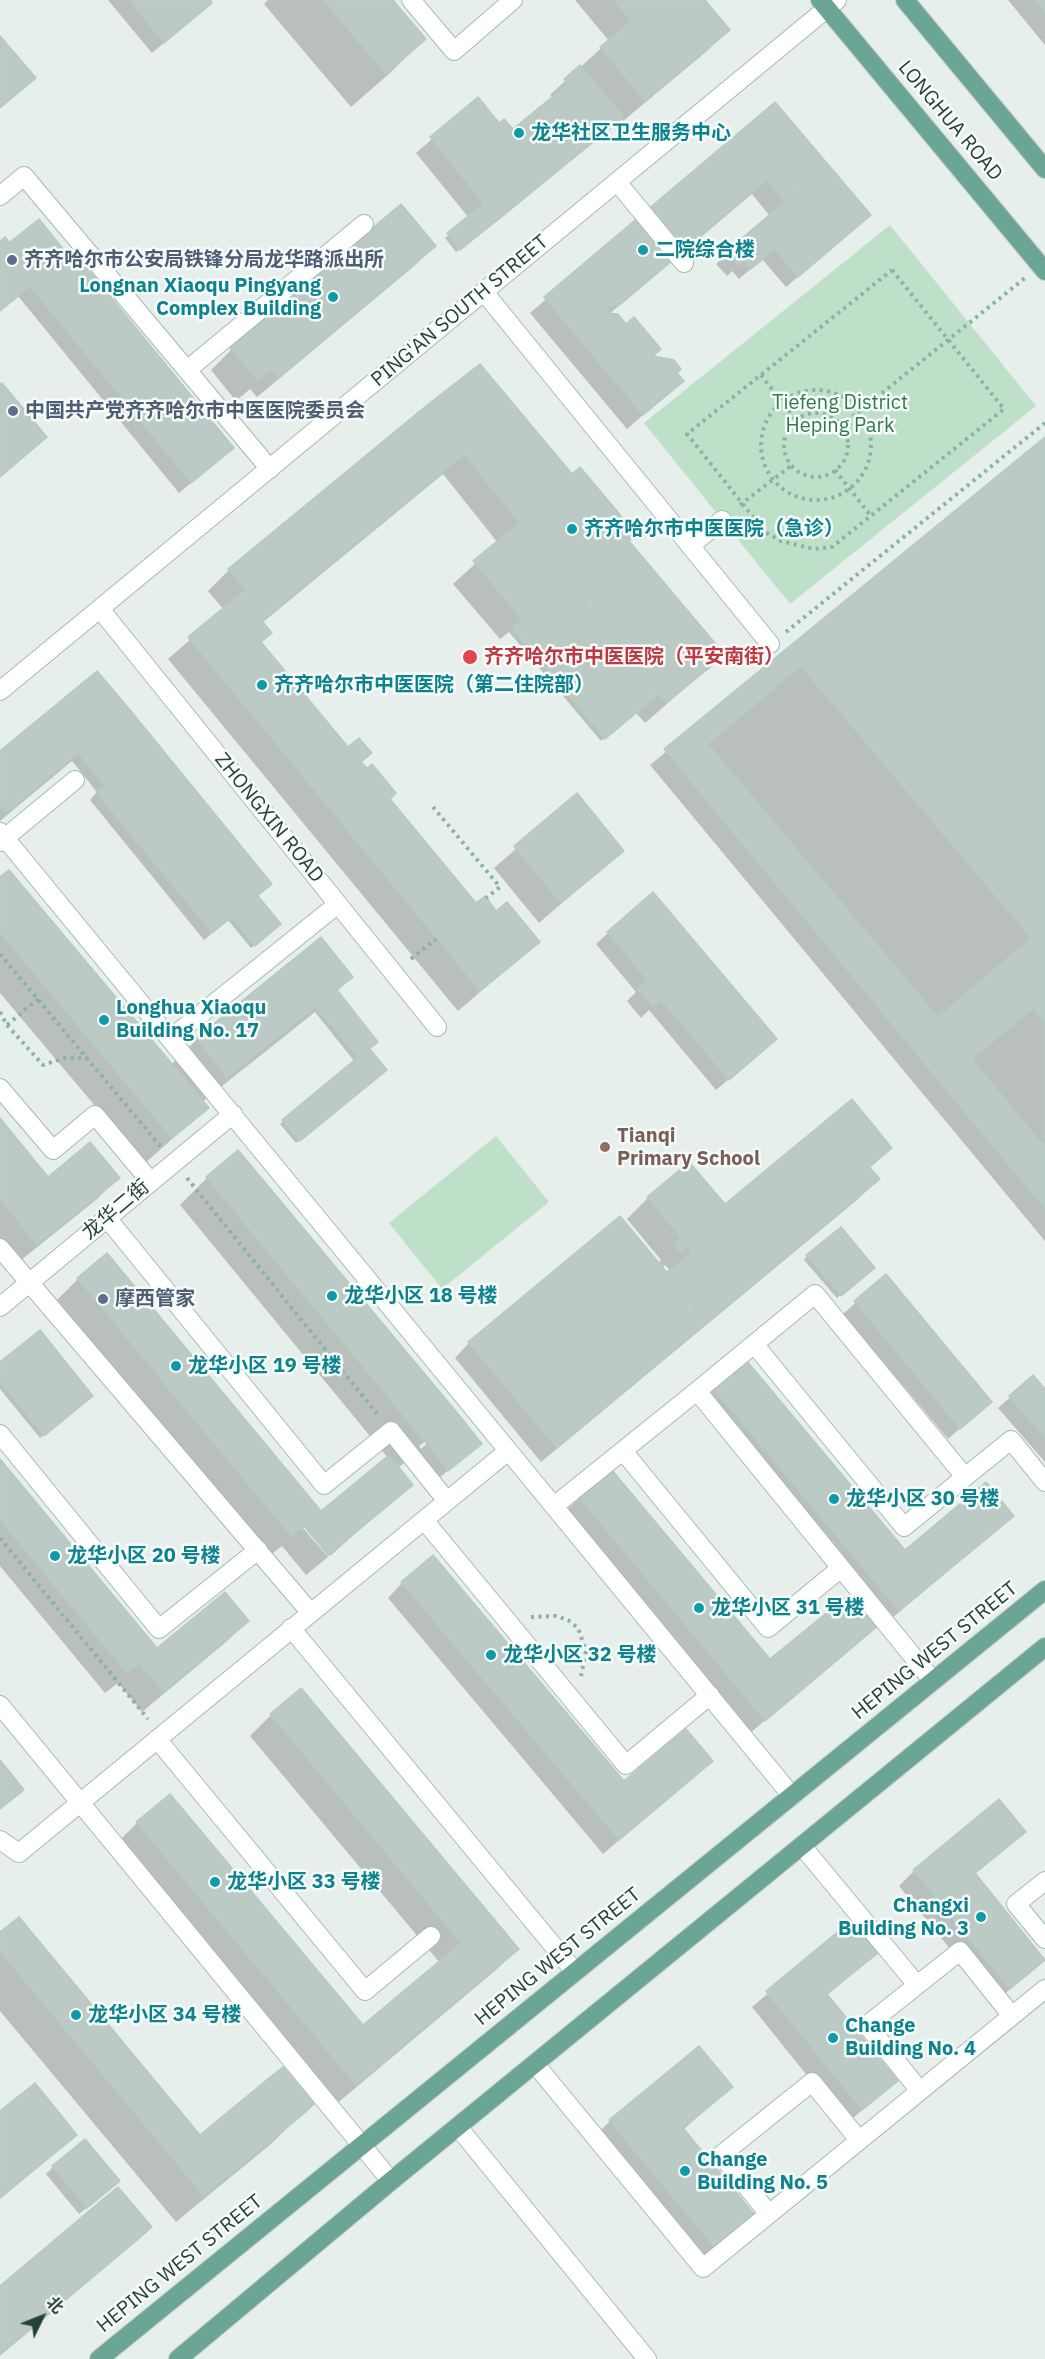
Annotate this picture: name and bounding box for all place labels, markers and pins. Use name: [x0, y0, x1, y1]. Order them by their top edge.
place label: 龙华社区卫生服务中心: [531, 121, 731, 145]
marker: 龙华社区卫生服务中心: [512, 126, 526, 140]
place label: 二院综合楼: [655, 238, 755, 262]
marker: 二院综合楼: [636, 243, 650, 257]
place label: 齐齐哈尔市公安局铁锋分局龙华路派出所: [24, 248, 384, 272]
marker: 齐齐哈尔市公安局铁锋分局龙华路派出所: [5, 253, 19, 267]
place label: Longnan Xiaoqu Pingyang Complex Building: [79, 274, 321, 321]
marker: Longnan Xiaoqu Pingyang Complex Building: [326, 290, 340, 304]
place label: 中国共产党齐齐哈尔市中医医院委员会: [25, 399, 365, 423]
marker: 中国共产党齐齐哈尔市中医医院委员会: [6, 404, 20, 418]
place label: 齐齐哈尔市中医医院（急诊）: [584, 517, 844, 541]
marker: 齐齐哈尔市中医医院（急诊）: [565, 522, 579, 536]
place label: 齐齐哈尔市中医医院（平安南街）: [484, 645, 784, 669]
marker: 齐齐哈尔市中医医院（平安南街）: [461, 648, 479, 666]
place label: 齐齐哈尔市中医医院（第二住院部）: [274, 673, 594, 697]
marker: 齐齐哈尔市中医医院（第二住院部）: [255, 678, 269, 692]
place label: Longhua Xiaoqu Building No. 17: [116, 996, 266, 1043]
marker: Longhua Xiaoqu Building No. 17: [97, 1013, 111, 1027]
place label: Tianqi Primary School: [617, 1124, 760, 1171]
marker: Tianqi Primary School: [598, 1140, 612, 1154]
place label: 龙华小区 18 号楼: [344, 1284, 497, 1308]
place label: 摩西管家: [115, 1287, 195, 1311]
marker: 龙华小区 18 号楼: [325, 1289, 339, 1303]
marker: 摩西管家: [96, 1292, 110, 1306]
place label: 龙华小区 19 号楼: [188, 1354, 341, 1378]
marker: 龙华小区 19 号楼: [169, 1359, 183, 1373]
place label: 龙华小区 30 号楼: [846, 1487, 999, 1511]
marker: 龙华小区 30 号楼: [827, 1492, 841, 1506]
place label: 龙华小区 20 号楼: [67, 1544, 220, 1568]
marker: 龙华小区 20 号楼: [48, 1549, 62, 1563]
place label: 龙华小区 31 号楼: [711, 1596, 864, 1620]
marker: 龙华小区 31 号楼: [692, 1601, 706, 1615]
place label: 龙华小区 32 号楼: [503, 1643, 656, 1667]
marker: 龙华小区 32 号楼: [484, 1648, 498, 1662]
place label: 龙华小区 33 号楼: [227, 1870, 380, 1894]
marker: 龙华小区 33 号楼: [208, 1875, 222, 1889]
place label: Changxi Building No. 3: [838, 1894, 969, 1941]
marker: Changxi Building No. 3: [974, 1910, 988, 1924]
place label: 龙华小区 34 号楼: [88, 2003, 241, 2027]
marker: 龙华小区 34 号楼: [69, 2008, 83, 2022]
place label: Change Building No. 4: [845, 2014, 976, 2061]
marker: Change Building No. 4: [826, 2031, 840, 2045]
place label: Change Building No. 5: [697, 2148, 828, 2195]
marker: Change Building No. 5: [678, 2164, 692, 2178]

